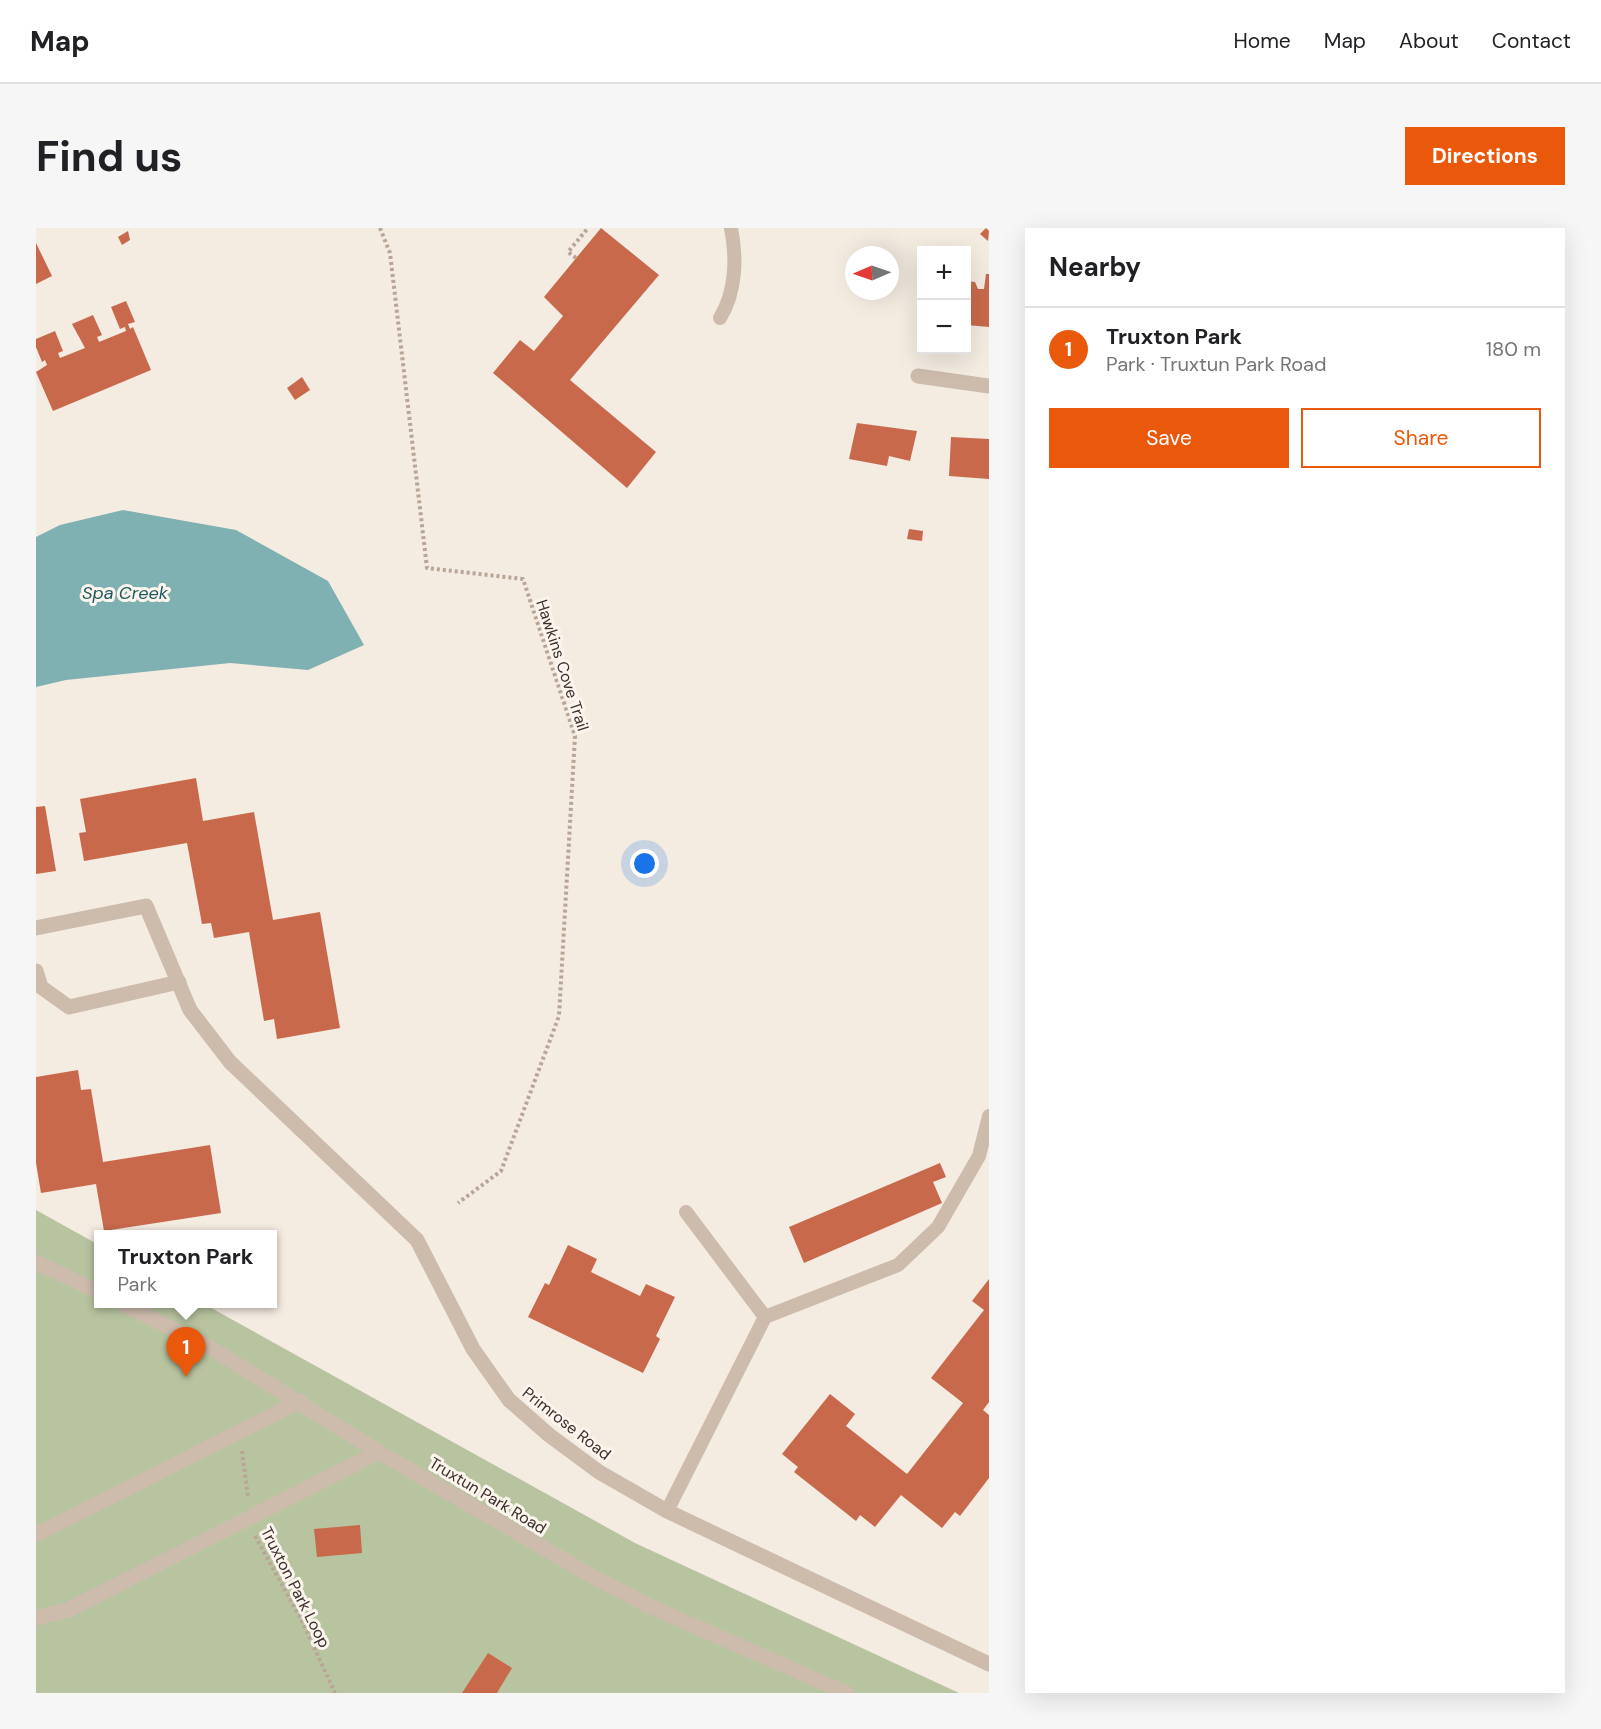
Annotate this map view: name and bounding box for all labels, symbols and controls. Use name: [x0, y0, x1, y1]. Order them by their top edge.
text: Map: [30, 23, 90, 60]
text: Home: [1233, 27, 1291, 55]
text: Map: [1324, 27, 1366, 55]
text: About: [1399, 27, 1459, 55]
text: Contact: [1492, 27, 1571, 55]
button: Directions: [1405, 127, 1565, 185]
text: Find us: [36, 129, 182, 184]
north arrow: [845, 246, 899, 300]
map controls: [917, 246, 971, 354]
button: +: [917, 246, 971, 300]
text: Nearby: [1049, 250, 1141, 284]
button: −: [917, 300, 971, 354]
text: Truxton Park: [1106, 322, 1242, 351]
text: 1: [1065, 336, 1072, 362]
text: 180 m: [1486, 336, 1541, 362]
text: Park · Truxtun Park Road: [1106, 351, 1326, 377]
button: Save: [1049, 408, 1289, 468]
button: Share: [1301, 408, 1541, 468]
water label: Spa Creek: [82, 581, 169, 605]
street label: Hawkins Cove Trail: [531, 597, 594, 734]
your location: [630, 849, 659, 878]
popup: [94, 1230, 277, 1308]
text: Truxton Park: [117, 1242, 254, 1271]
text: Park: [117, 1271, 157, 1297]
pin: 1: [166, 1328, 206, 1377]
street label: Primrose Road: [518, 1382, 615, 1465]
street label: Truxtun Park Road: [425, 1452, 550, 1539]
street label: Truxton Park Loop: [256, 1523, 335, 1651]

